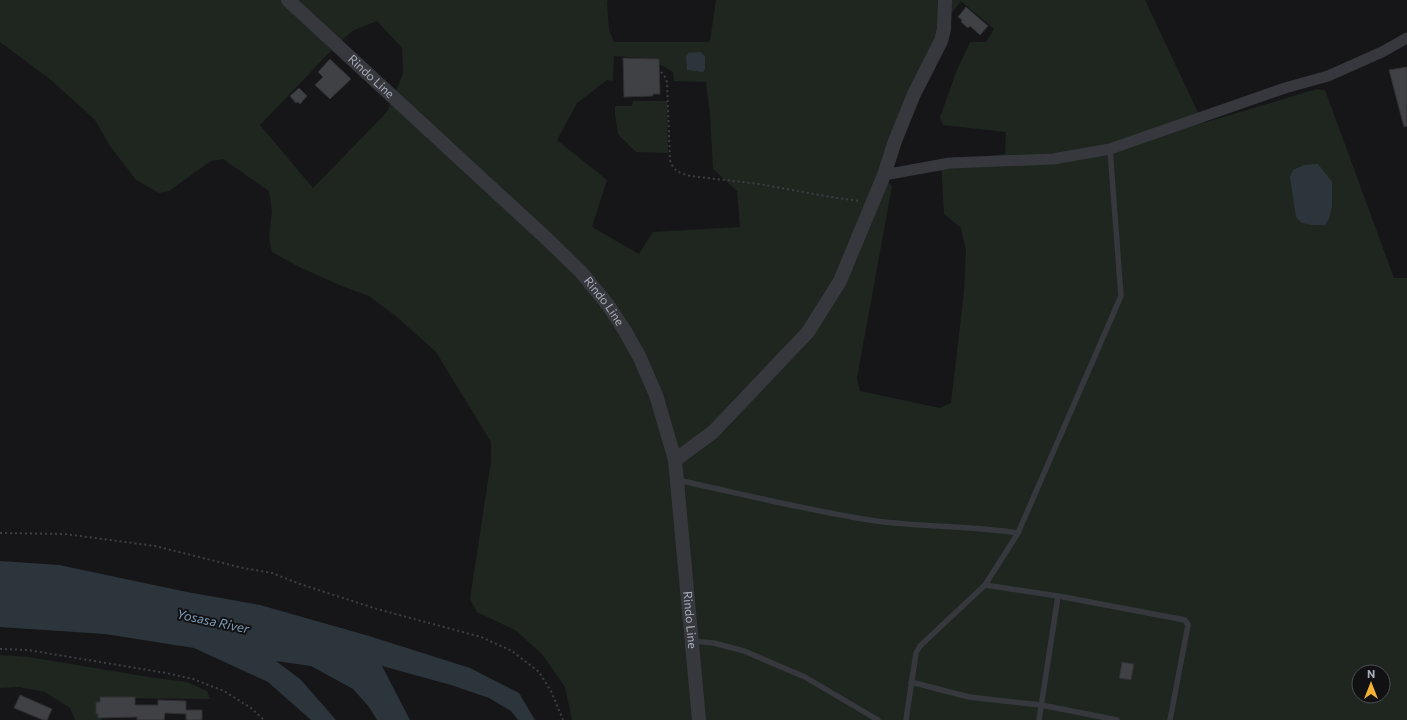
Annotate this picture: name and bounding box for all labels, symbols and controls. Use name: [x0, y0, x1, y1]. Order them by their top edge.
street label: Rindo Line: [346, 51, 398, 101]
street label: Rindo Line: [582, 273, 627, 328]
street label: Rindo Line: [681, 590, 700, 649]
water label: Yosasa River: [175, 606, 251, 637]
north arrow: [1351, 664, 1391, 704]
text: N: [1367, 667, 1375, 680]

